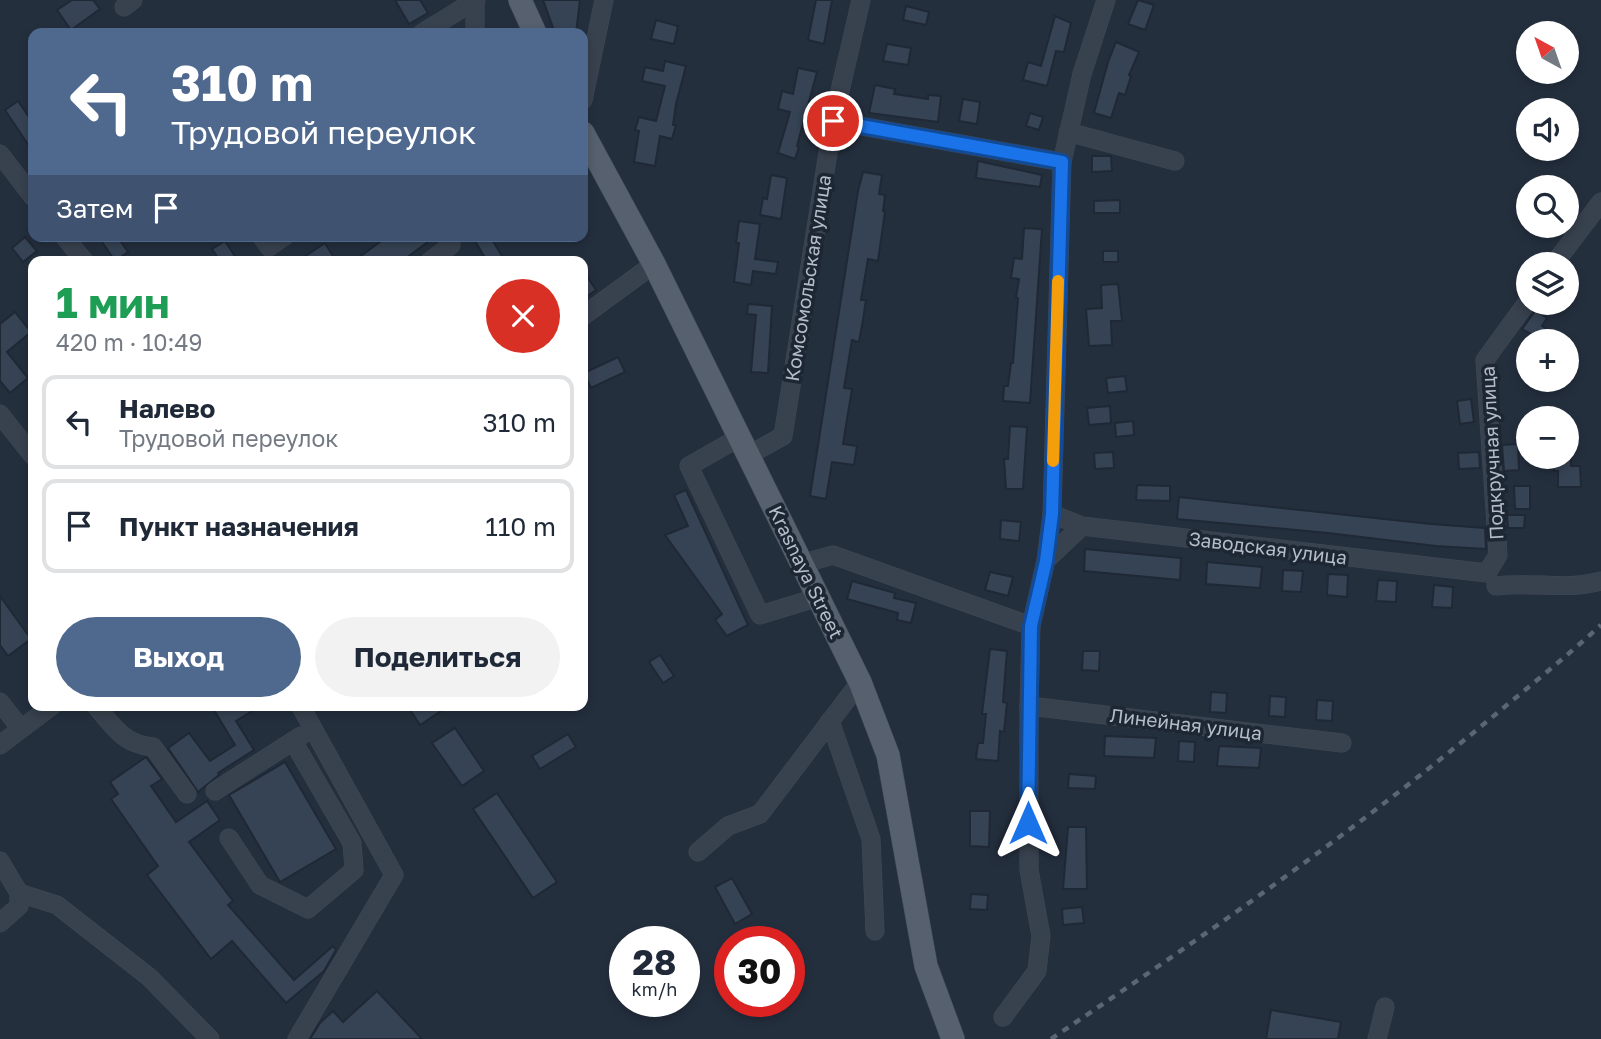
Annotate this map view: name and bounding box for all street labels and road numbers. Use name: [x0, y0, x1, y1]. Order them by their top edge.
street label: Комсомольская улица: [780, 173, 835, 383]
street label: Подкручная улица: [1475, 365, 1508, 541]
street label: Krasnaya Street: [764, 502, 849, 642]
street label: Заводская улица: [1188, 526, 1349, 569]
street label: Линейная улица: [1109, 703, 1263, 744]

